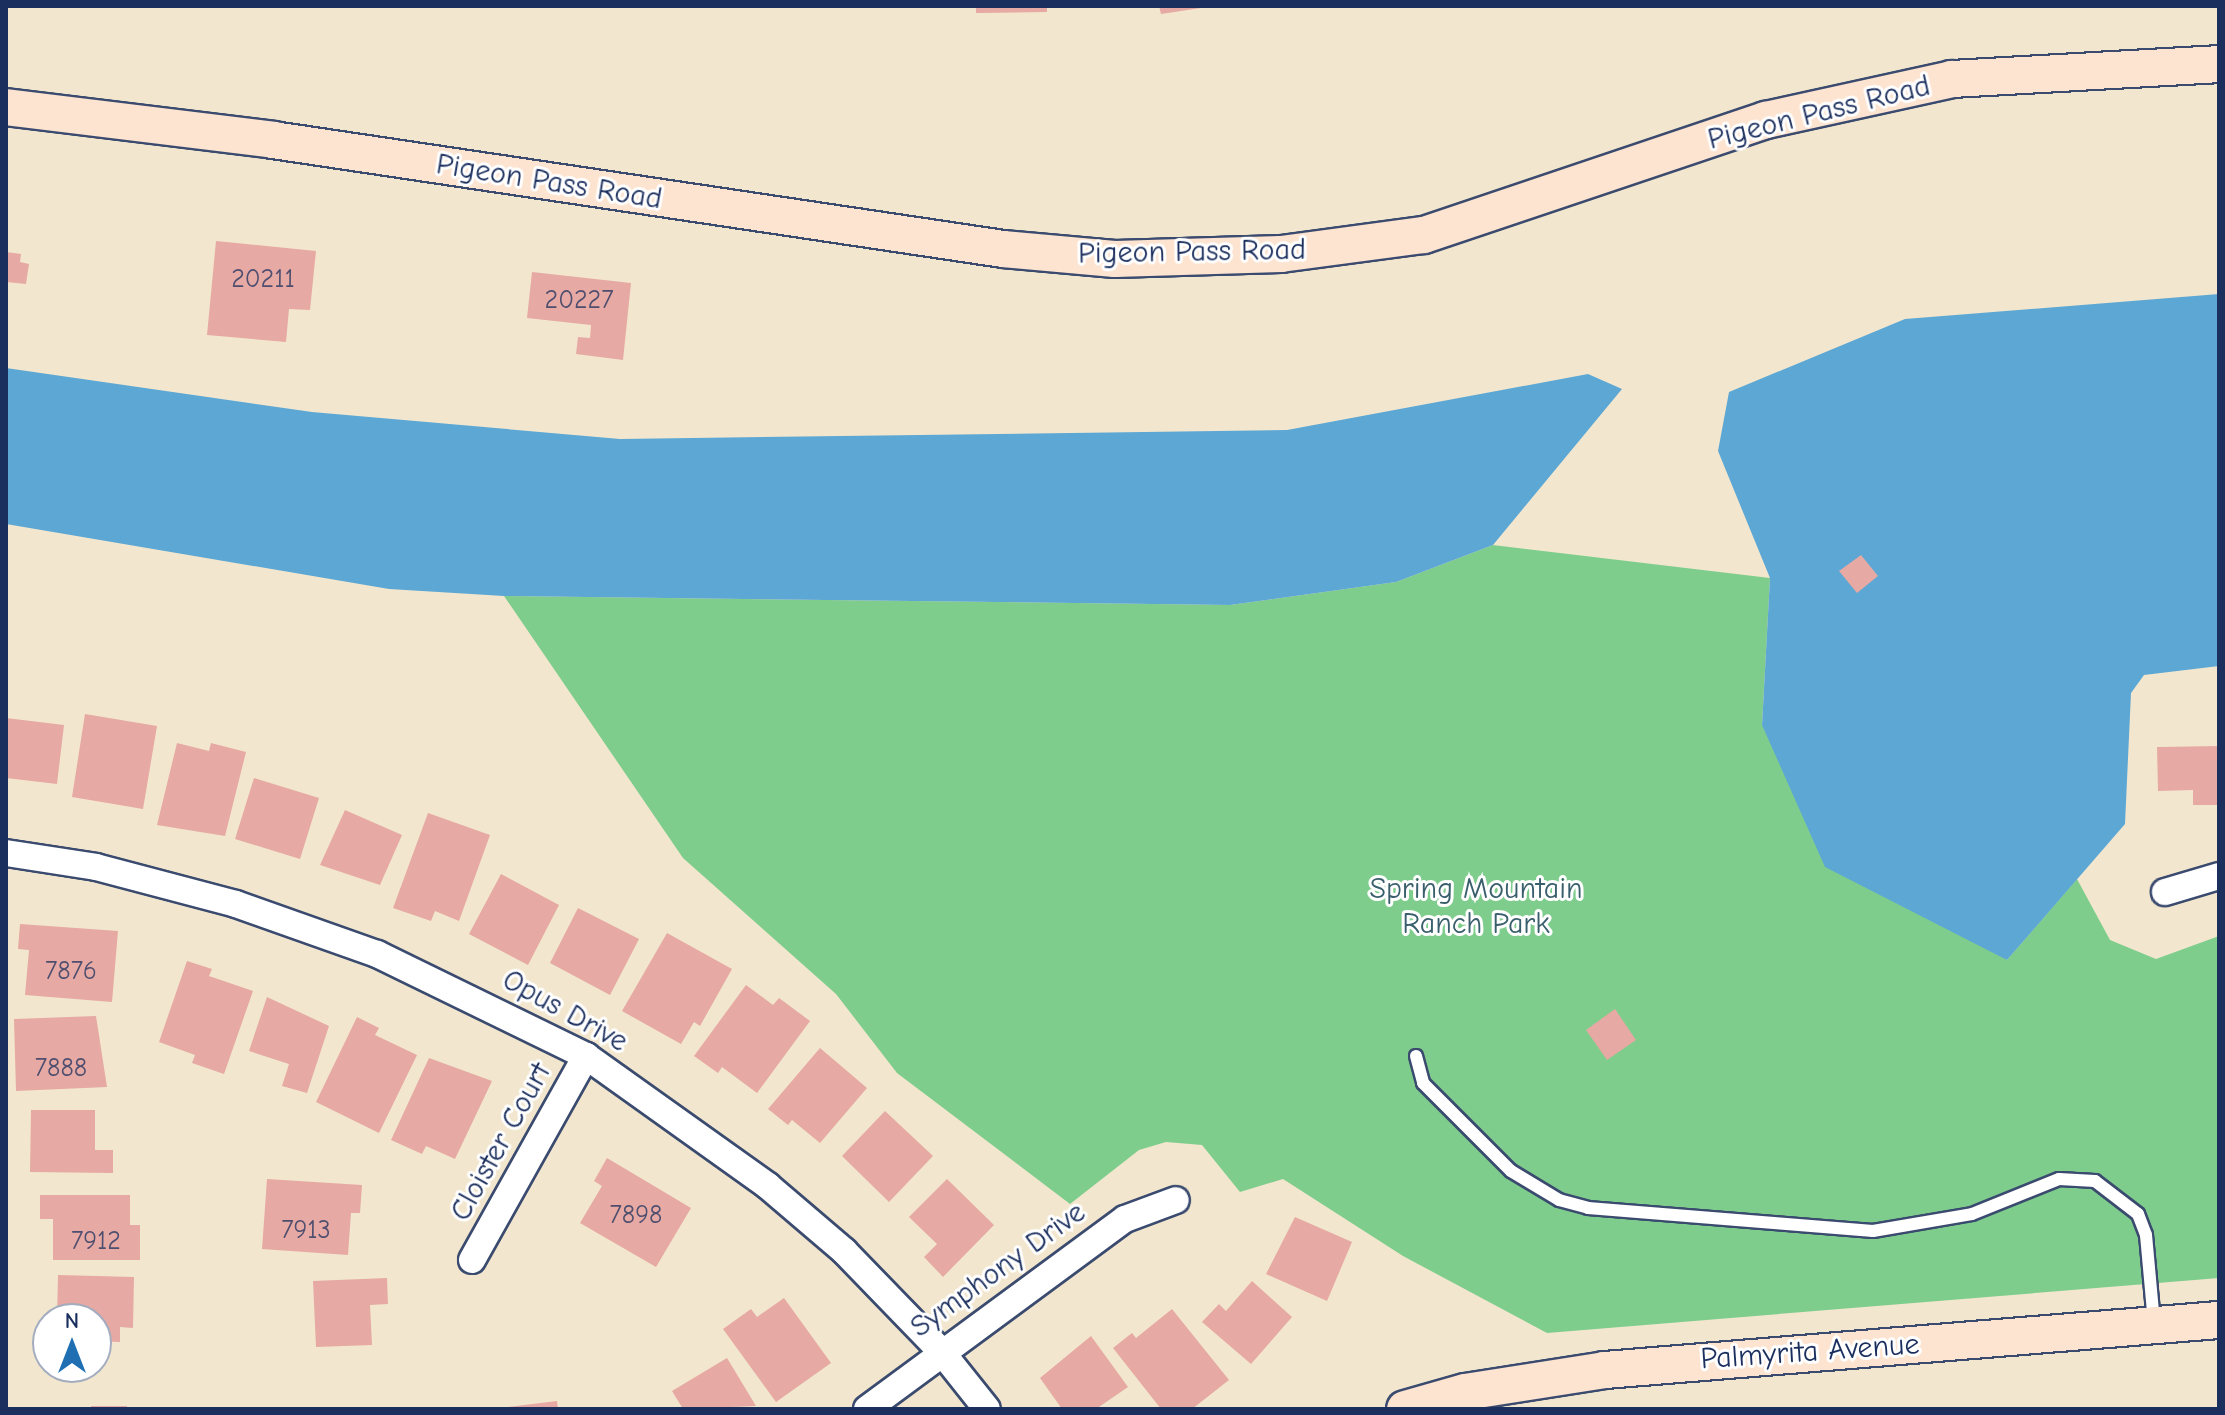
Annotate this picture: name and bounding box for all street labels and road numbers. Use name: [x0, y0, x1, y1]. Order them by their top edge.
street label: Pigeon Pass Road: [1704, 68, 1934, 158]
street label: Pigeon Pass Road: [434, 146, 664, 218]
street label: Pigeon Pass Road: [1078, 232, 1306, 272]
street label: Opus Drive: [496, 962, 634, 1060]
street label: Cloister Court: [443, 1057, 559, 1227]
street label: Symphony Drive: [904, 1195, 1092, 1345]
street label: Palmyrita Avenue: [1699, 1326, 1921, 1378]

